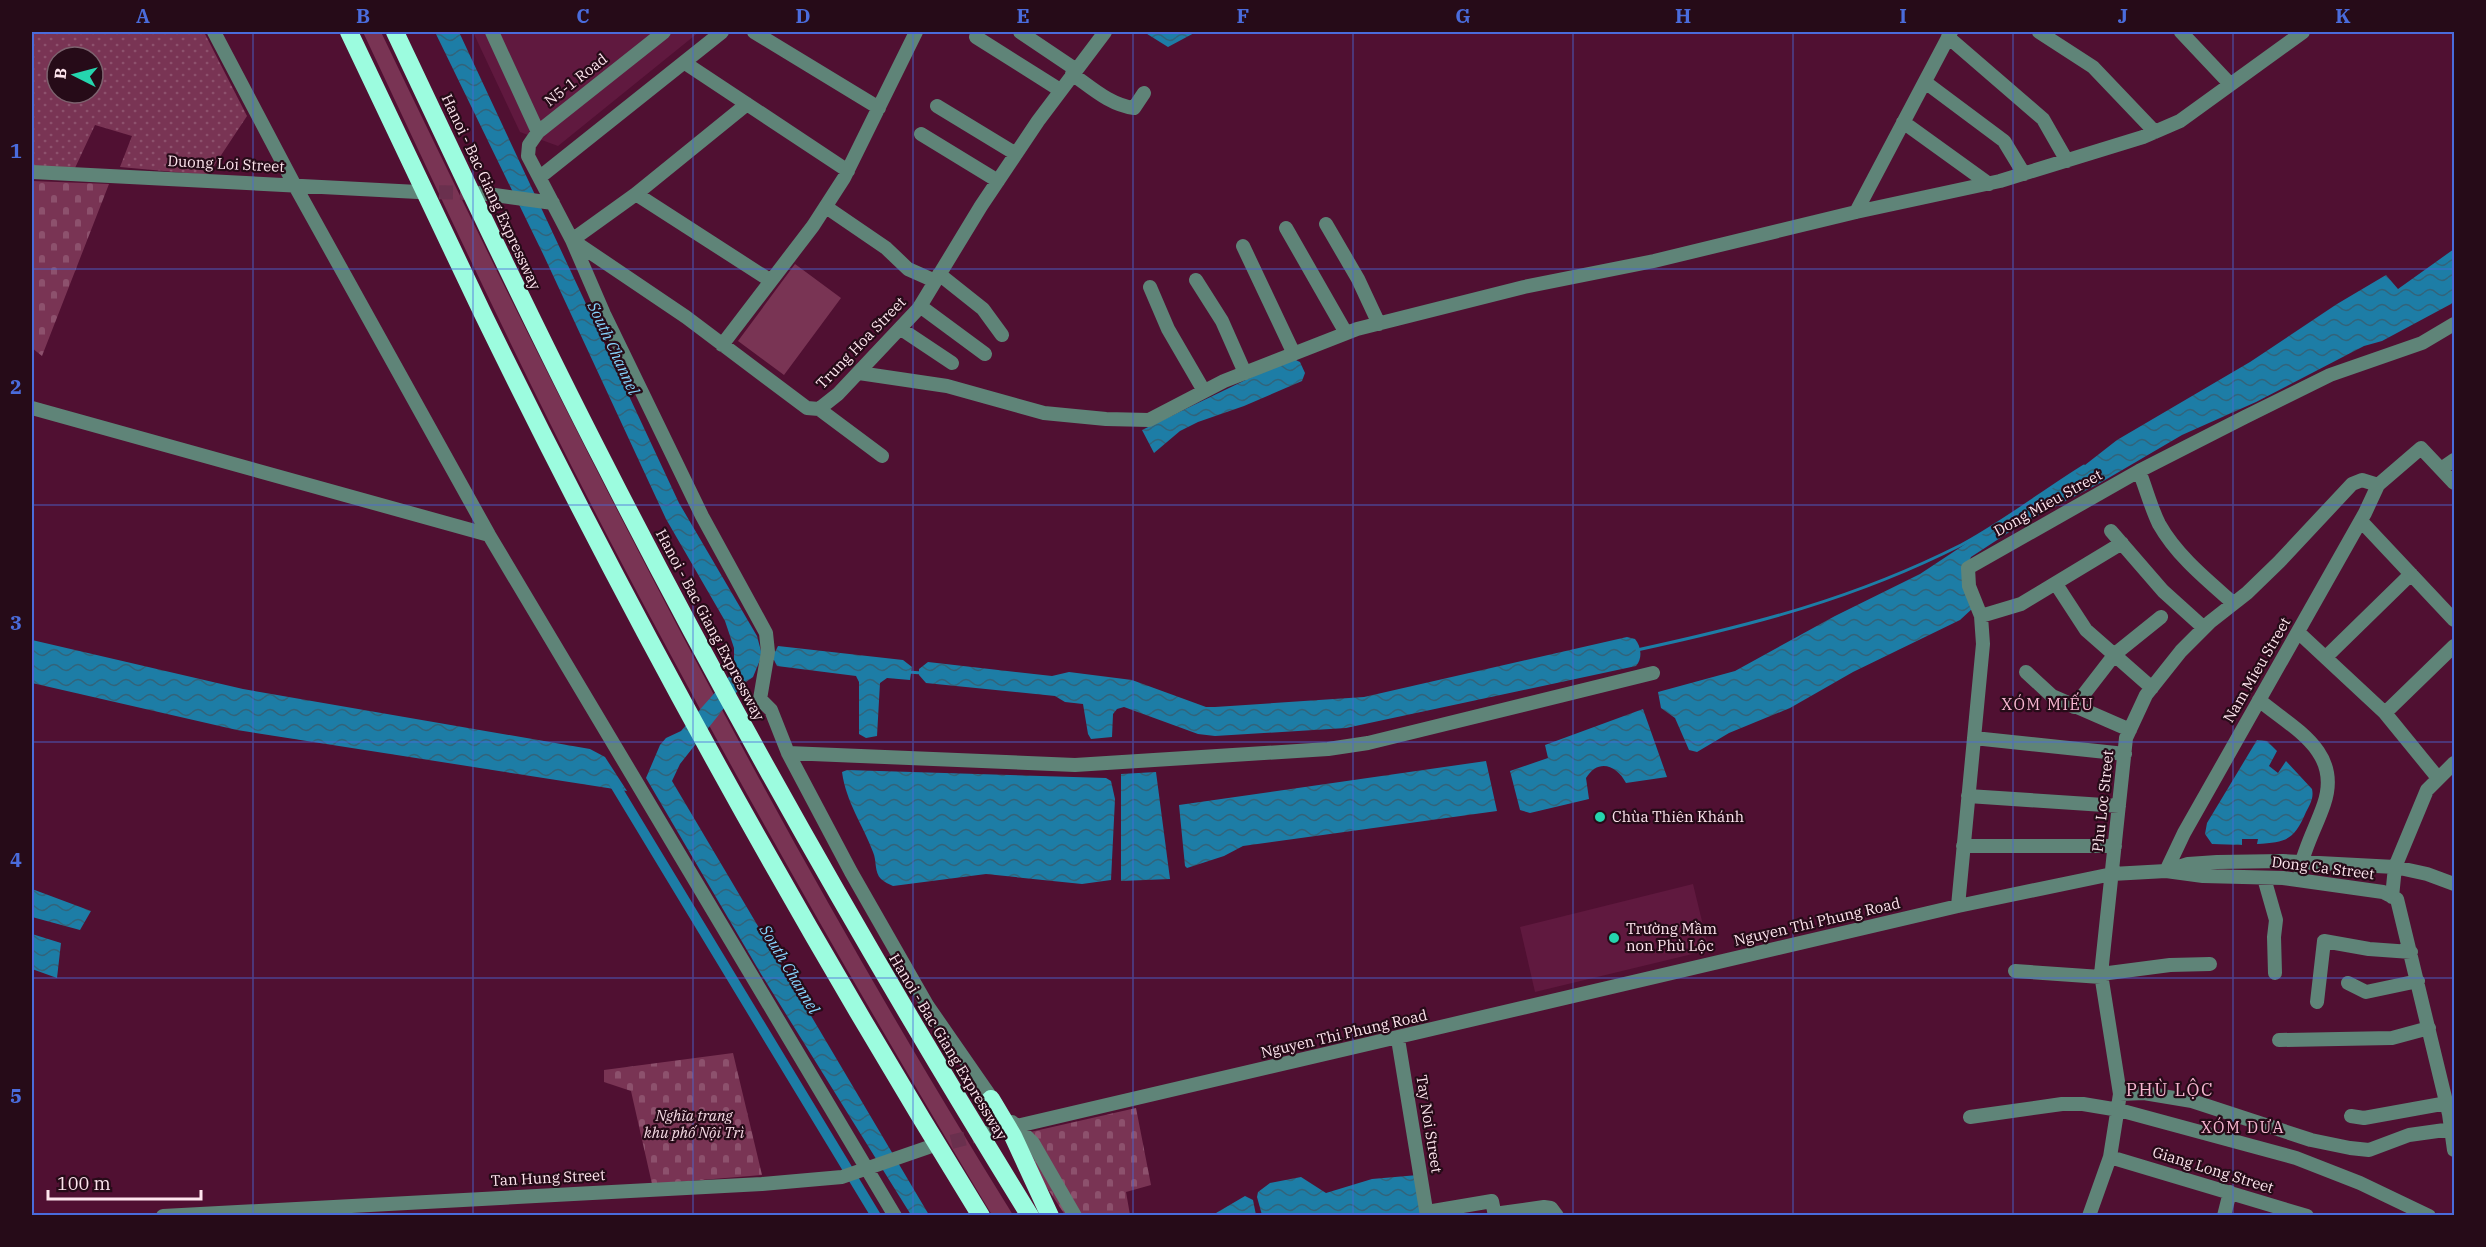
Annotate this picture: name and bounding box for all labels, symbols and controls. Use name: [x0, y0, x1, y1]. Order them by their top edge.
text: A: [136, 2, 150, 29]
text: B: [356, 2, 370, 29]
text: C: [576, 2, 590, 29]
text: D: [795, 2, 811, 29]
text: E: [1016, 2, 1030, 29]
text: F: [1237, 2, 1249, 29]
text: G: [1455, 2, 1471, 29]
text: H: [1675, 2, 1691, 29]
text: I: [1899, 2, 1907, 29]
text: J: [2118, 2, 2128, 29]
text: K: [2335, 2, 2351, 29]
north arrow: [45, 45, 105, 105]
street label: N5-1 Road: [540, 49, 611, 110]
text: B: [50, 67, 71, 80]
street label: Hanoi - Bac Giang Expressway: [438, 91, 545, 293]
text: 1: [10, 137, 22, 164]
street label: Duong Loi Street: [167, 151, 285, 176]
street label: Trung Hoa Street: [812, 292, 910, 393]
water label: South Channel: [583, 297, 644, 398]
text: 2: [10, 373, 22, 400]
street label: Dong Mieu Street: [1990, 465, 2105, 540]
street label: Hanoi - Bac Giang Expressway: [652, 526, 769, 724]
text: 3: [10, 609, 22, 636]
street label: Nam Mieu Street: [2219, 614, 2294, 726]
district label: XÓM MIẾU: [2001, 692, 2095, 714]
street label: Phu Loc Street: [2088, 749, 2117, 853]
place label: Chùa Thiên Khánh: [1612, 807, 1744, 826]
marker: Chùa Thiên Khánh: [1593, 810, 1607, 824]
text: 4: [10, 846, 22, 873]
street label: Dong Ca Street: [2270, 852, 2376, 883]
street label: Nguyen Thi Phung Road: [1732, 893, 1902, 950]
place label: Trường Mầm non Phù Lộc: [1626, 919, 1717, 955]
water label: South Channel: [755, 920, 825, 1018]
marker: Trường Mầm non Phù Lộc: [1607, 931, 1621, 945]
street label: Hanoi - Bac Giang Expressway: [885, 950, 1012, 1143]
street label: Nguyen Thi Phung Road: [1259, 1005, 1429, 1062]
street label: Tay Noi Street: [1412, 1073, 1447, 1174]
district label: PHÙ LỘC: [2126, 1078, 2214, 1101]
text: 5: [10, 1082, 22, 1109]
park label: Nghĩa trang khu phố Nội Trì: [644, 1106, 745, 1142]
district label: XÓM DƯA: [2201, 1116, 2285, 1137]
street label: Giang Long Street: [2150, 1142, 2276, 1197]
scale bar: [48, 1163, 201, 1201]
street label: Tan Hung Street: [490, 1165, 606, 1190]
text: 100 m: [57, 1172, 111, 1195]

